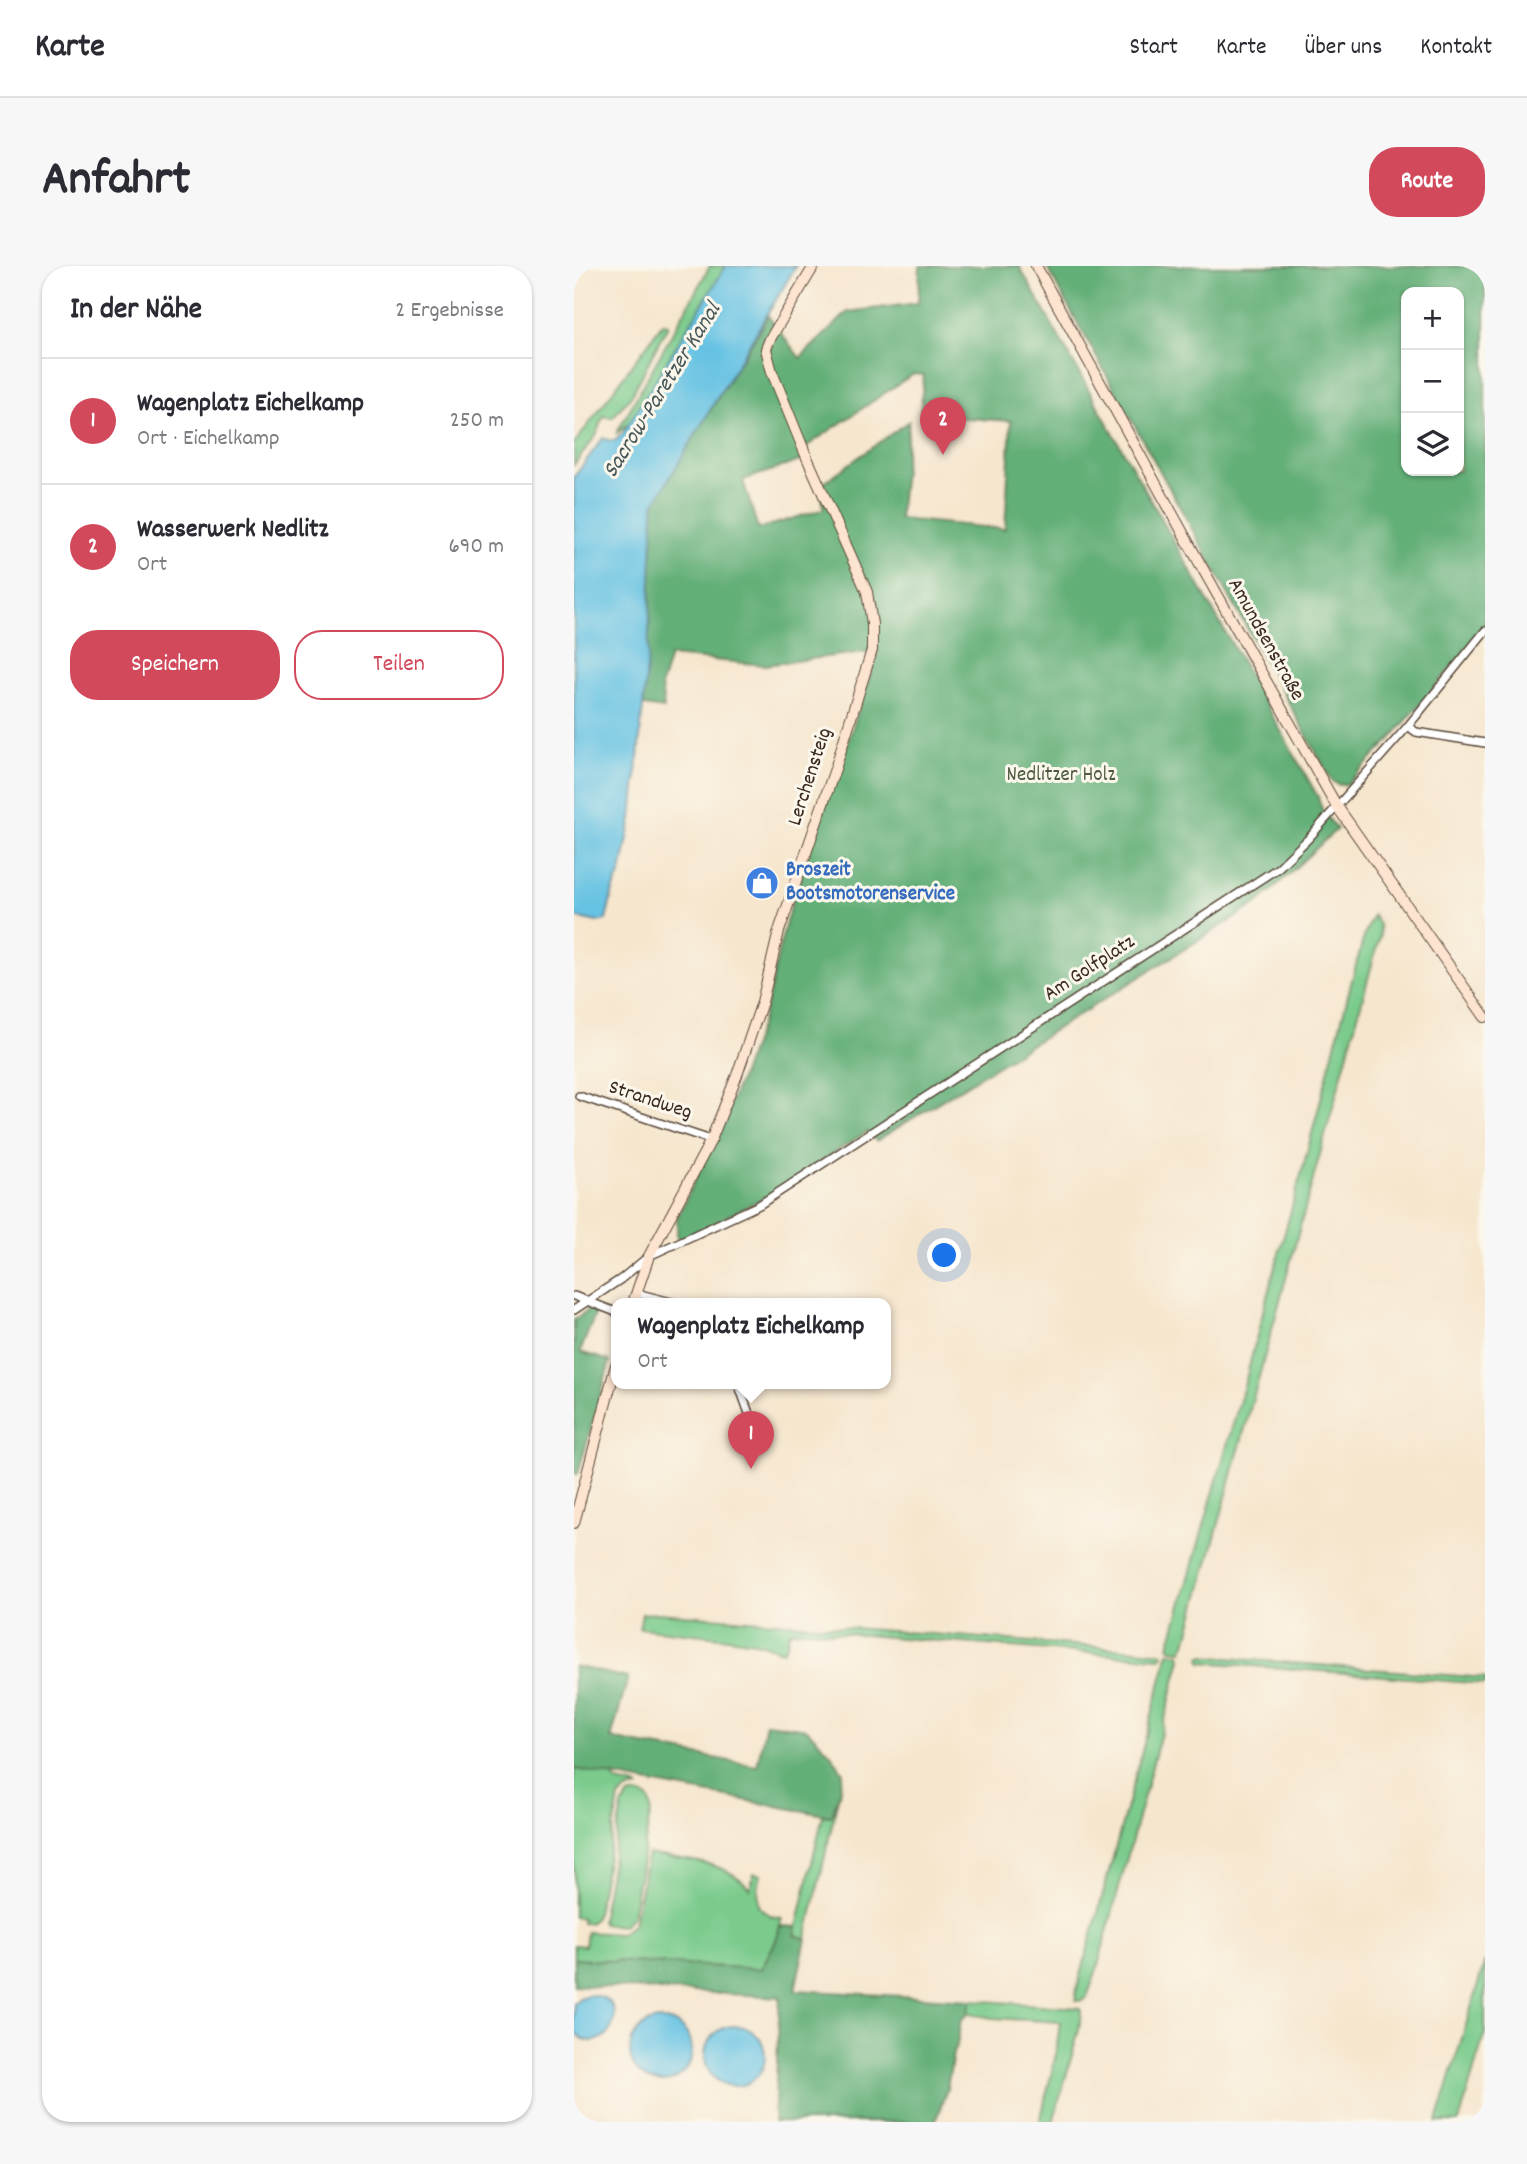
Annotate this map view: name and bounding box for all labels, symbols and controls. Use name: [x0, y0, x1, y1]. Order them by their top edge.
text: Karte: [35, 25, 105, 72]
text: Start: [1129, 31, 1178, 65]
text: Karte: [1216, 31, 1267, 65]
text: Über uns: [1305, 31, 1382, 65]
text: Kontakt: [1420, 31, 1492, 65]
text: Anfahrt: [42, 147, 190, 217]
button: Route: [1369, 147, 1485, 217]
map controls: [1401, 287, 1464, 476]
button: +: [1401, 287, 1464, 350]
text: In der Nähe: [70, 290, 202, 333]
text: 2 Ergebnisse: [395, 295, 504, 328]
water label: Sacrow-Paretzer Kanal: [596, 296, 731, 485]
button: −: [1401, 350, 1464, 413]
text: Wagenplatz Eichelkamp: [137, 386, 364, 423]
pin: 2: [920, 397, 966, 455]
text: 1: [90, 405, 96, 438]
text: 250 m: [450, 405, 504, 438]
button: layers: [1401, 413, 1464, 476]
text: Ort · Eichelkamp: [137, 423, 280, 456]
text: Wasserwerk Nedlitz: [137, 512, 328, 549]
text: 2: [88, 531, 98, 564]
text: 690 m: [449, 531, 504, 564]
text: Ort: [137, 549, 167, 582]
street label: Amundsenstraße: [1219, 573, 1311, 707]
button: Speichern: [70, 630, 280, 700]
button: Teilen: [294, 630, 504, 700]
street label: Lerchensteig: [781, 724, 841, 830]
park label: Nedlitzer Holz: [1007, 761, 1115, 791]
place label: Broszeit Bootsmotorenservice: [786, 856, 955, 910]
shop icon: Broszeit Bootsmotorenservice: [743, 864, 781, 902]
street label: Am Golfplatz: [1039, 928, 1141, 1010]
street label: Strandweg: [604, 1073, 696, 1129]
your location: [927, 1238, 961, 1272]
popup: [611, 1298, 891, 1389]
text: Wagenplatz Eichelkamp: [637, 1309, 865, 1346]
text: Ort: [637, 1346, 668, 1379]
pin: 1: [728, 1411, 774, 1469]

